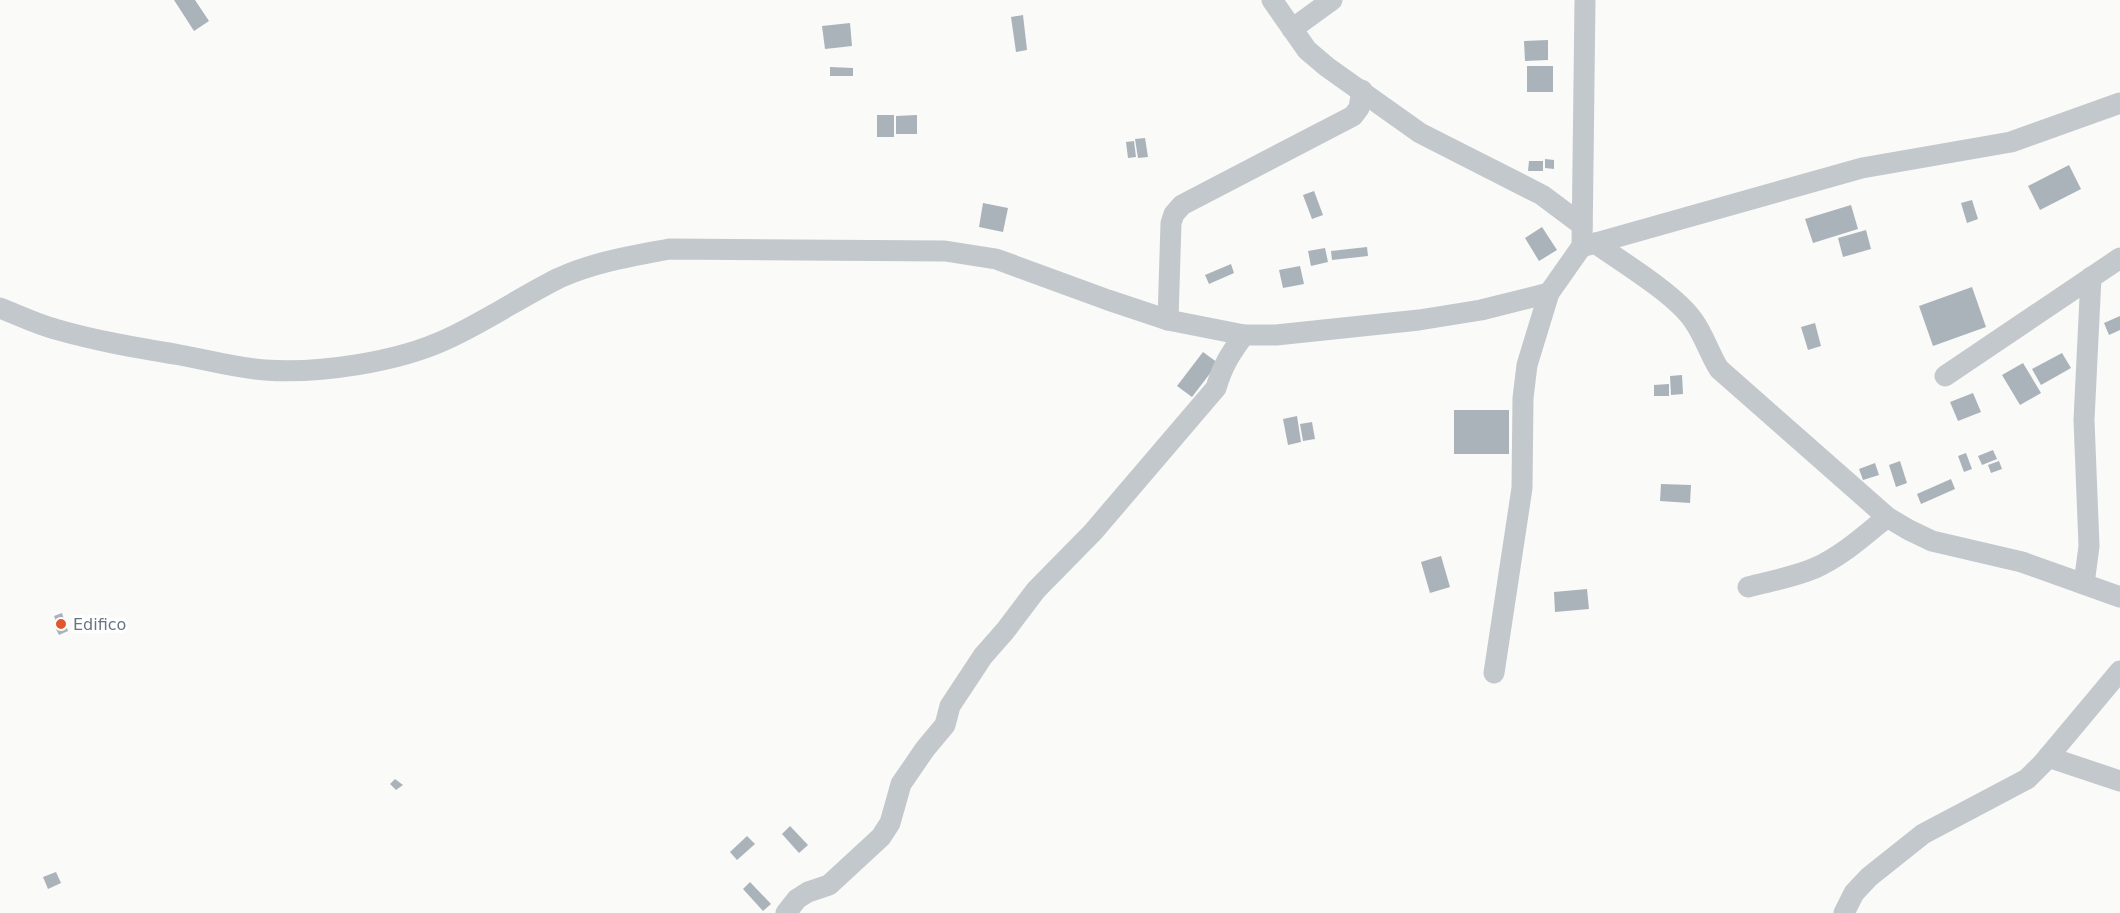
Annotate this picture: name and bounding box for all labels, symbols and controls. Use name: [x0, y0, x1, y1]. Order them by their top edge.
place label: Edifico: [73, 615, 126, 634]
marker: Edifico: [54, 617, 68, 631]

